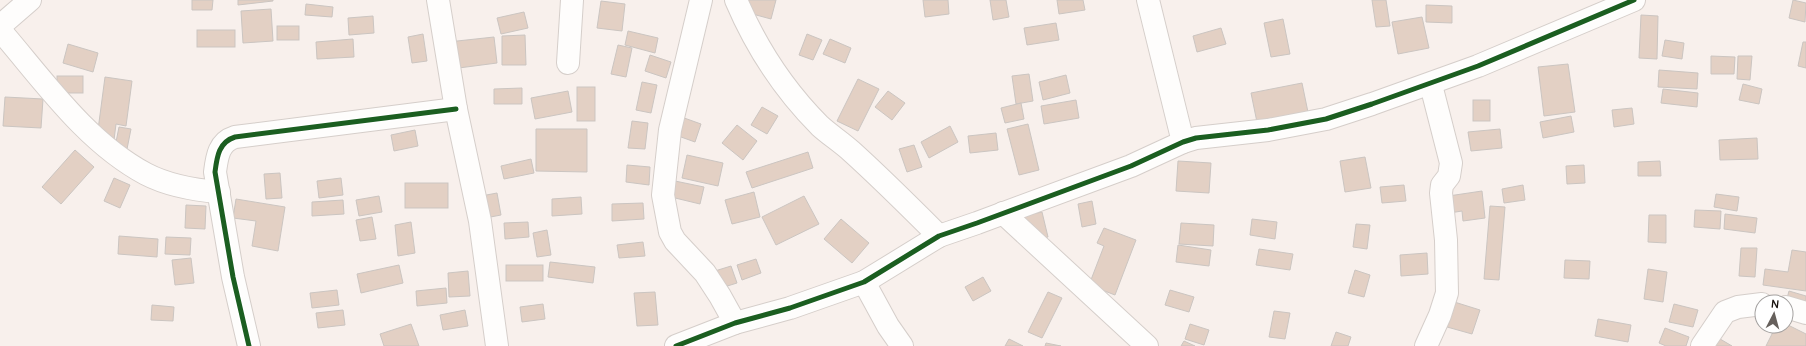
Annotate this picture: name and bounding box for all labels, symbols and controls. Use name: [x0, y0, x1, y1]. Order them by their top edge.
north arrow: [1754, 294, 1794, 334]
text: N: [1770, 296, 1780, 311]

